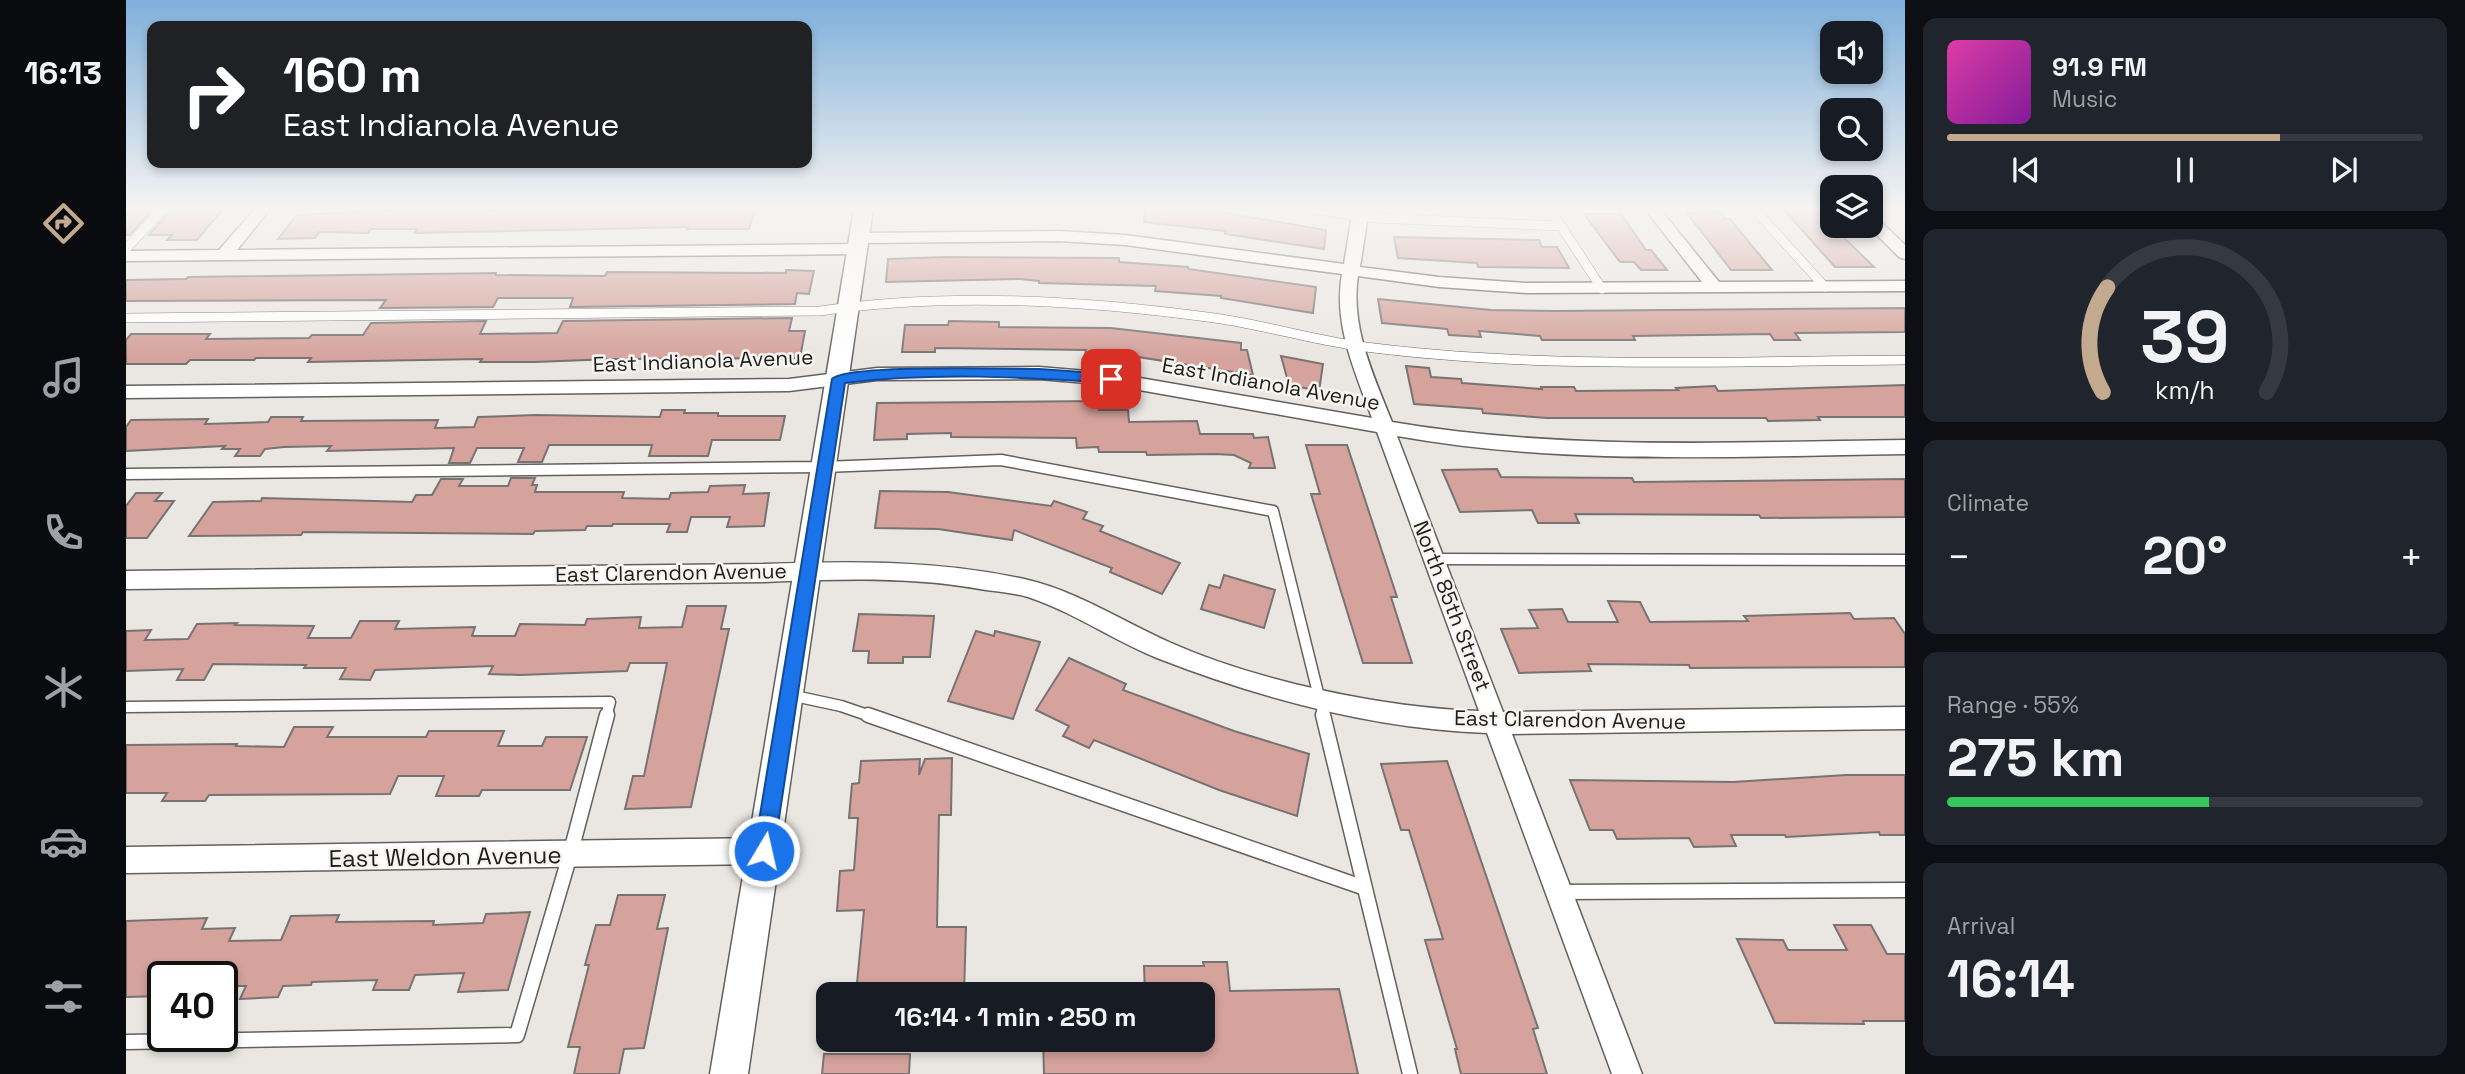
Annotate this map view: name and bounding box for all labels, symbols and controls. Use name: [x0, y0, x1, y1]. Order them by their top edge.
map controls: [1820, 21, 1883, 238]
button: sound: [1820, 21, 1883, 84]
text: 160 m: [283, 44, 421, 106]
icon: right: [168, 49, 259, 140]
text: 91.9 FM: [2052, 50, 2147, 84]
text: 16:13: [24, 53, 102, 93]
text: Music: [2052, 84, 2117, 114]
button: search: [1820, 98, 1883, 161]
text: East Indianola Avenue: [283, 105, 619, 145]
icon: previous: [2007, 151, 2045, 189]
icon: pause: [2166, 151, 2204, 189]
icon: next: [2325, 151, 2363, 189]
button: layers: [1820, 175, 1883, 238]
icon: directions: [39, 199, 88, 248]
text: 39: [2140, 290, 2230, 383]
street label: East Indianola Avenue: [592, 343, 814, 378]
pin: [1081, 349, 1141, 409]
street label: East Indianola Avenue: [1160, 351, 1382, 416]
icon: music: [39, 353, 88, 402]
icon: arrive: [1092, 360, 1130, 398]
text: km/h: [2155, 374, 2215, 406]
text: Climate: [1947, 488, 2029, 518]
icon: phone: [39, 508, 88, 557]
street label: North 85th Street: [1408, 517, 1497, 695]
text: 20°: [2142, 523, 2228, 589]
text: −: [1947, 533, 1971, 581]
text: +: [2399, 533, 2423, 581]
street label: East Clarendon Avenue: [555, 557, 787, 588]
icon: climate: [39, 663, 88, 712]
text: Range · 55%: [1947, 690, 2079, 720]
street label: East Clarendon Avenue: [1454, 704, 1686, 735]
text: 275 km: [1947, 725, 2124, 791]
position arrow: [727, 814, 801, 888]
icon: car: [39, 817, 88, 866]
street label: East Weldon Avenue: [328, 839, 562, 874]
text: Arrival: [1947, 911, 2015, 941]
text: 16:14: [1947, 946, 2075, 1012]
speed limit sign: 40: [147, 961, 238, 1052]
icon: filters: [39, 972, 88, 1021]
text: 16:14 · 1 min · 250 m: [895, 1000, 1136, 1034]

